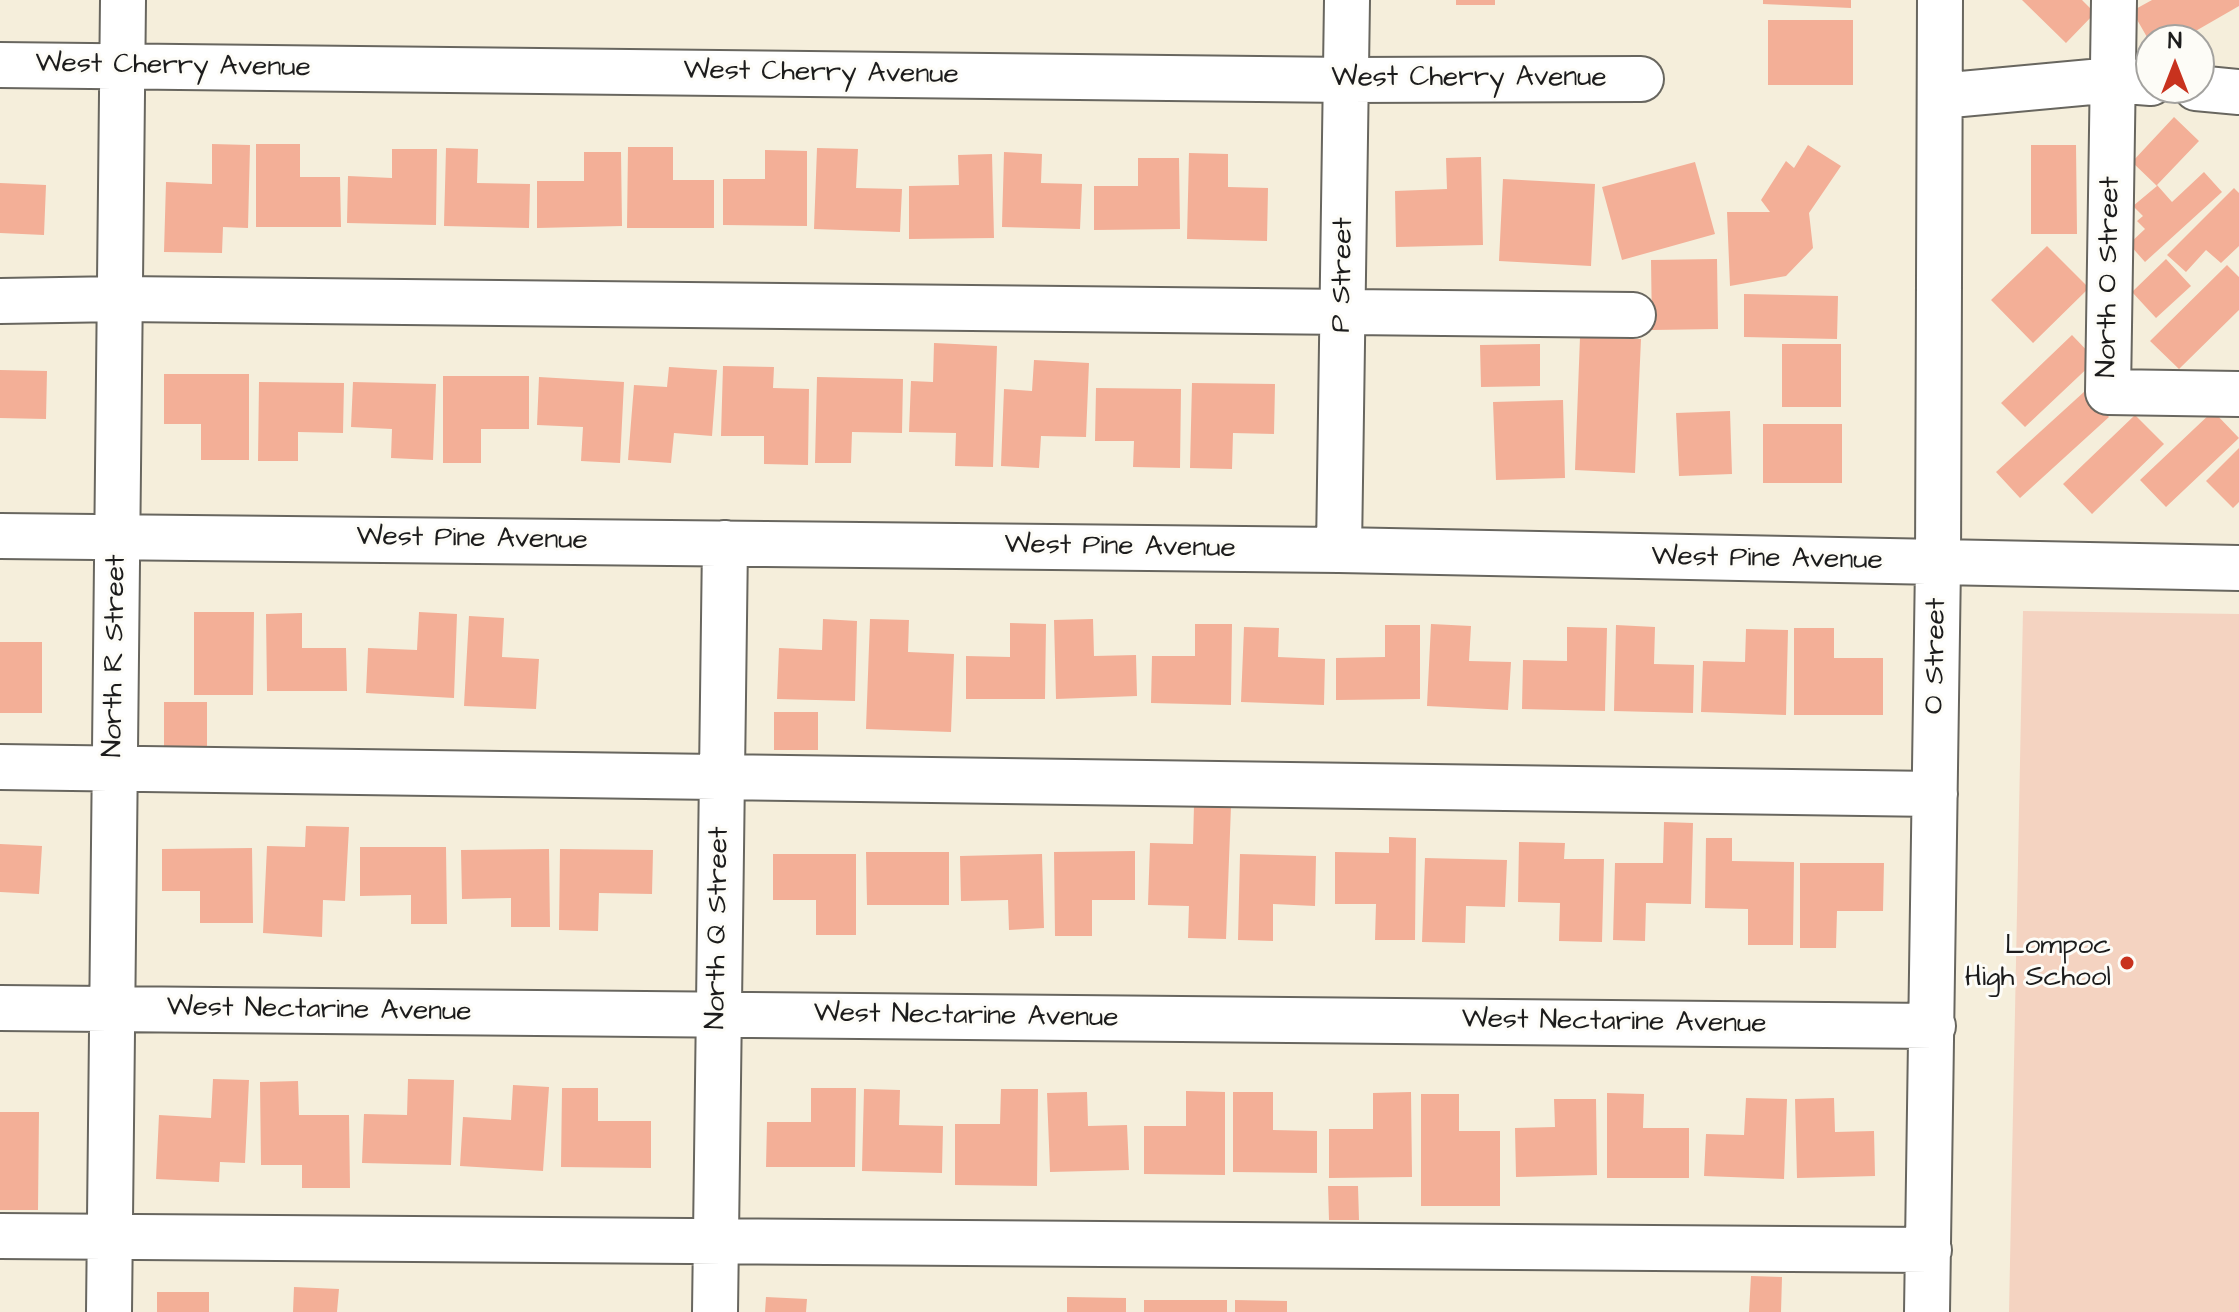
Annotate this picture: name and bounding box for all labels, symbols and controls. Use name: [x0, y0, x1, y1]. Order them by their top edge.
north arrow: [2135, 24, 2215, 104]
text: N: [2168, 26, 2182, 57]
street label: West Cherry Avenue: [35, 48, 311, 86]
street label: West Cherry Avenue: [683, 55, 959, 93]
street label: West Cherry Avenue: [1331, 62, 1607, 96]
street label: North O Street: [2091, 176, 2129, 378]
street label: P Street: [1326, 217, 1362, 333]
street label: West Pine Avenue: [356, 521, 588, 559]
street label: West Pine Avenue: [1004, 529, 1236, 567]
street label: West Pine Avenue: [1651, 541, 1883, 579]
street label: North R Street: [97, 554, 135, 758]
street label: O Street: [1919, 598, 1955, 714]
street label: North Q Street: [700, 826, 738, 1030]
place label: Lompoc High School: [1965, 930, 2111, 996]
marker: Lompoc High School: [2118, 954, 2136, 972]
street label: West Nectarine Avenue: [166, 992, 472, 1030]
street label: West Nectarine Avenue: [813, 998, 1119, 1036]
street label: West Nectarine Avenue: [1461, 1004, 1767, 1042]

